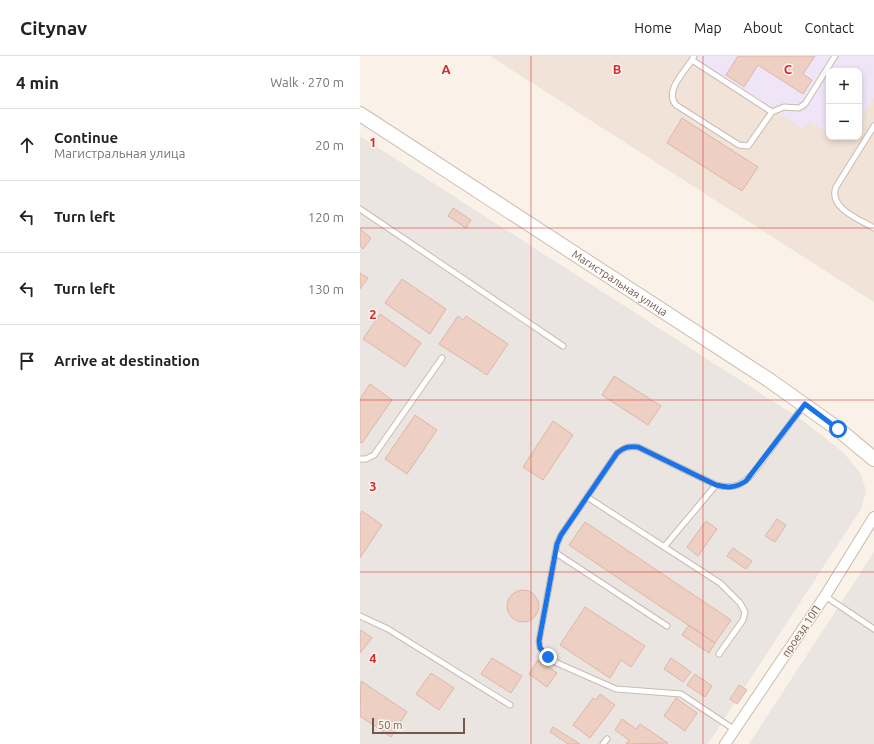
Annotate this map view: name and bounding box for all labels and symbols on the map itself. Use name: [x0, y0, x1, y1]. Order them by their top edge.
text: A: [441, 62, 451, 76]
text: B: [613, 62, 622, 76]
text: C: [784, 62, 793, 76]
text: 1: [369, 135, 377, 149]
street label: Магистральная улица: [570, 248, 670, 318]
text: 2: [369, 307, 377, 321]
route start: [829, 420, 847, 438]
text: 3: [369, 479, 377, 493]
street label: проезд 10П: [779, 603, 823, 659]
route end: [539, 648, 557, 666]
text: 4: [369, 651, 377, 665]
scale bar: [372, 716, 465, 735]

